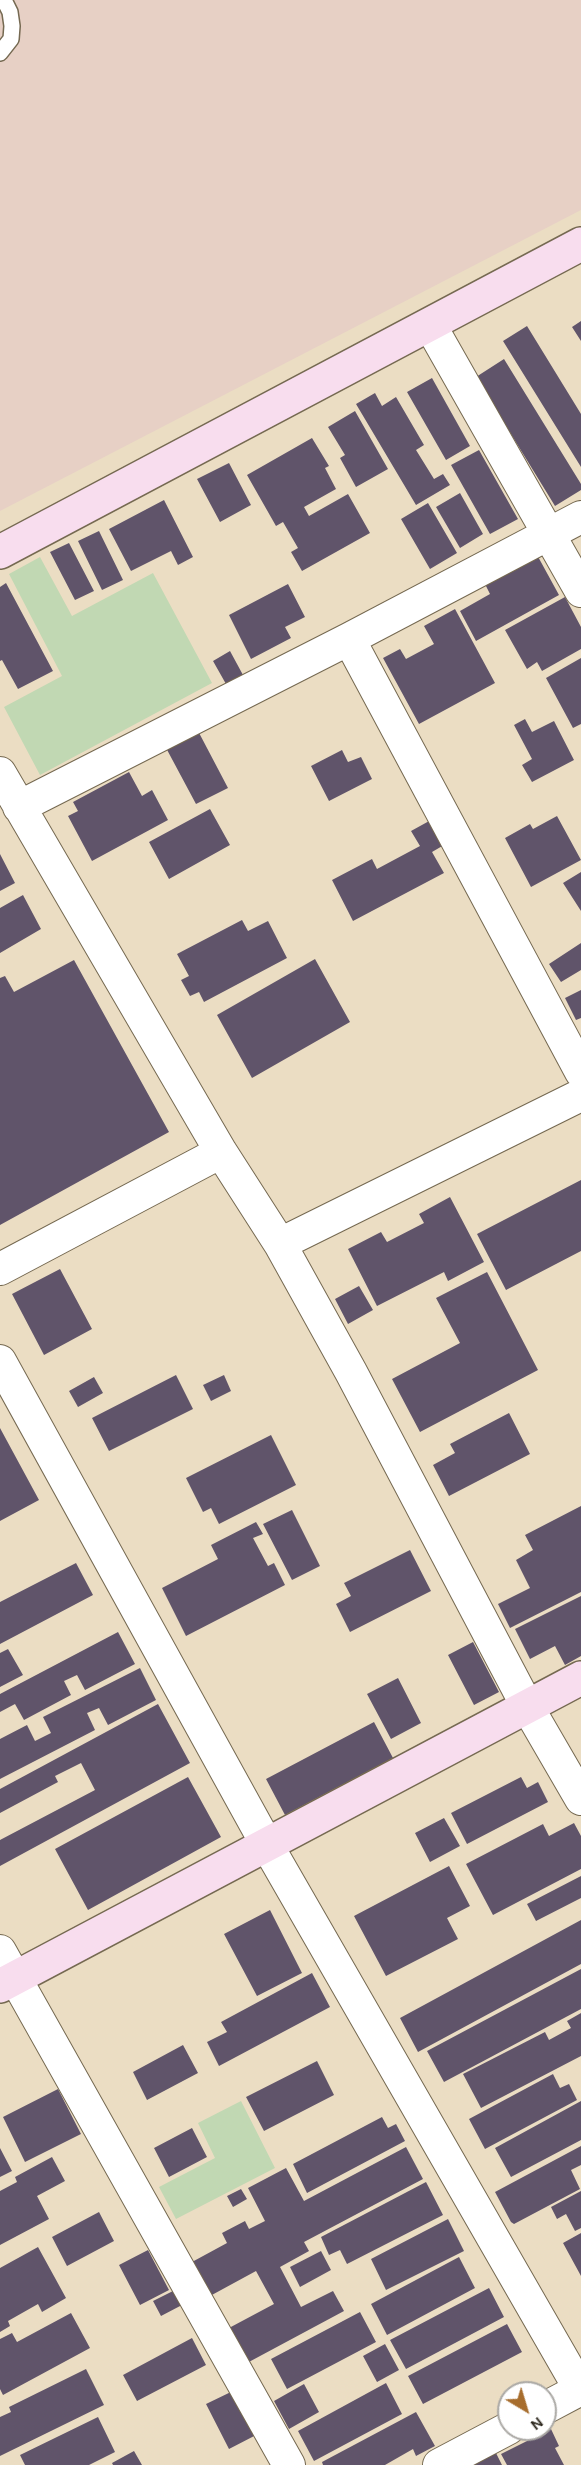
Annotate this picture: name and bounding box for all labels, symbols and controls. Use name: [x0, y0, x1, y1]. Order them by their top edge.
north arrow: [497, 2381, 557, 2441]
text: N: [527, 2413, 548, 2435]

